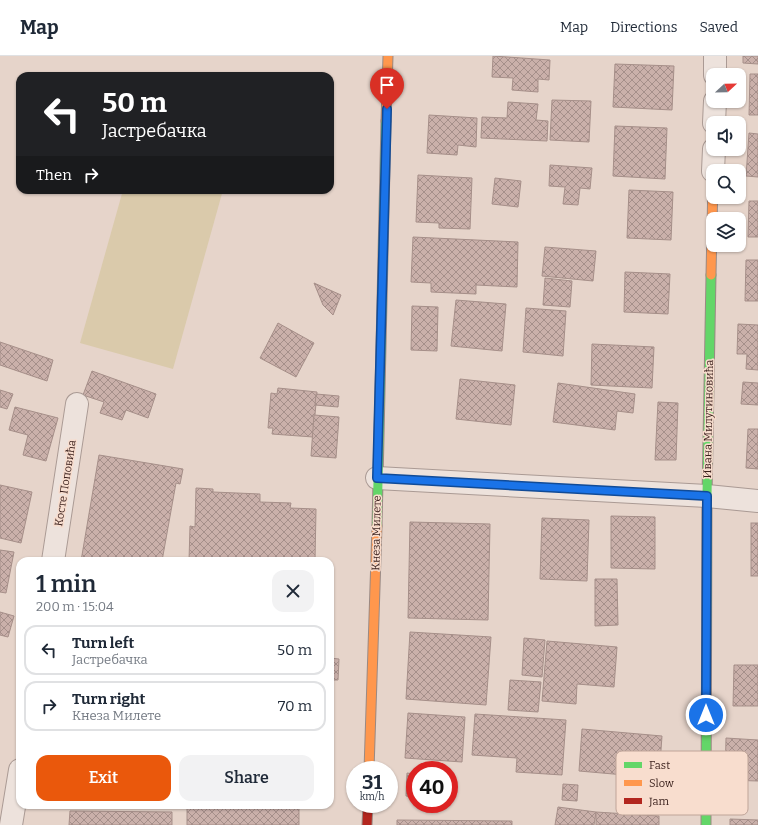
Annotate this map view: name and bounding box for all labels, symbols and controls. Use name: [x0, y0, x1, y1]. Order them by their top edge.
text: Map: [20, 16, 59, 39]
text: Map: [560, 19, 588, 36]
text: Directions: [610, 19, 678, 36]
text: Saved: [700, 19, 738, 36]
pin: [370, 68, 404, 109]
north arrow: [706, 68, 746, 108]
map controls: [706, 68, 746, 252]
icon: arrive: [376, 74, 398, 96]
text: 50 m: [102, 86, 167, 119]
icon: left: [36, 88, 88, 140]
button: sound: [706, 116, 746, 156]
text: Јастребачка: [102, 120, 207, 142]
icon: right: [80, 164, 102, 186]
button: search: [706, 164, 746, 204]
text: Then: [36, 166, 72, 184]
button: layers: [706, 212, 746, 252]
street label: Ивана Милутиновића: [701, 360, 716, 478]
street label: Косте Поповића: [52, 439, 79, 527]
street label: Кнеза Милете: [369, 495, 384, 571]
text: 1 min: [36, 570, 96, 598]
button: close: [272, 570, 314, 612]
text: 200 m · 15:04: [36, 599, 114, 614]
text: Turn left: [72, 634, 134, 652]
icon: left: [38, 639, 60, 661]
text: 50 m: [277, 641, 312, 659]
text: Јастребачка: [72, 652, 148, 667]
text: Turn right: [72, 690, 145, 708]
position arrow: [685, 694, 727, 736]
icon: right: [38, 695, 60, 717]
text: 70 m: [278, 697, 312, 715]
text: Кнеза Милете: [72, 708, 161, 723]
legend: [616, 751, 748, 815]
button: Exit: [36, 755, 171, 801]
button: Share: [179, 755, 314, 801]
text: Fast: [649, 759, 670, 772]
speed limit sign: 40: [406, 761, 458, 813]
text: 31: [362, 770, 382, 794]
text: Slow: [649, 777, 674, 790]
text: km/h: [360, 791, 384, 803]
text: Jam: [648, 795, 669, 808]

